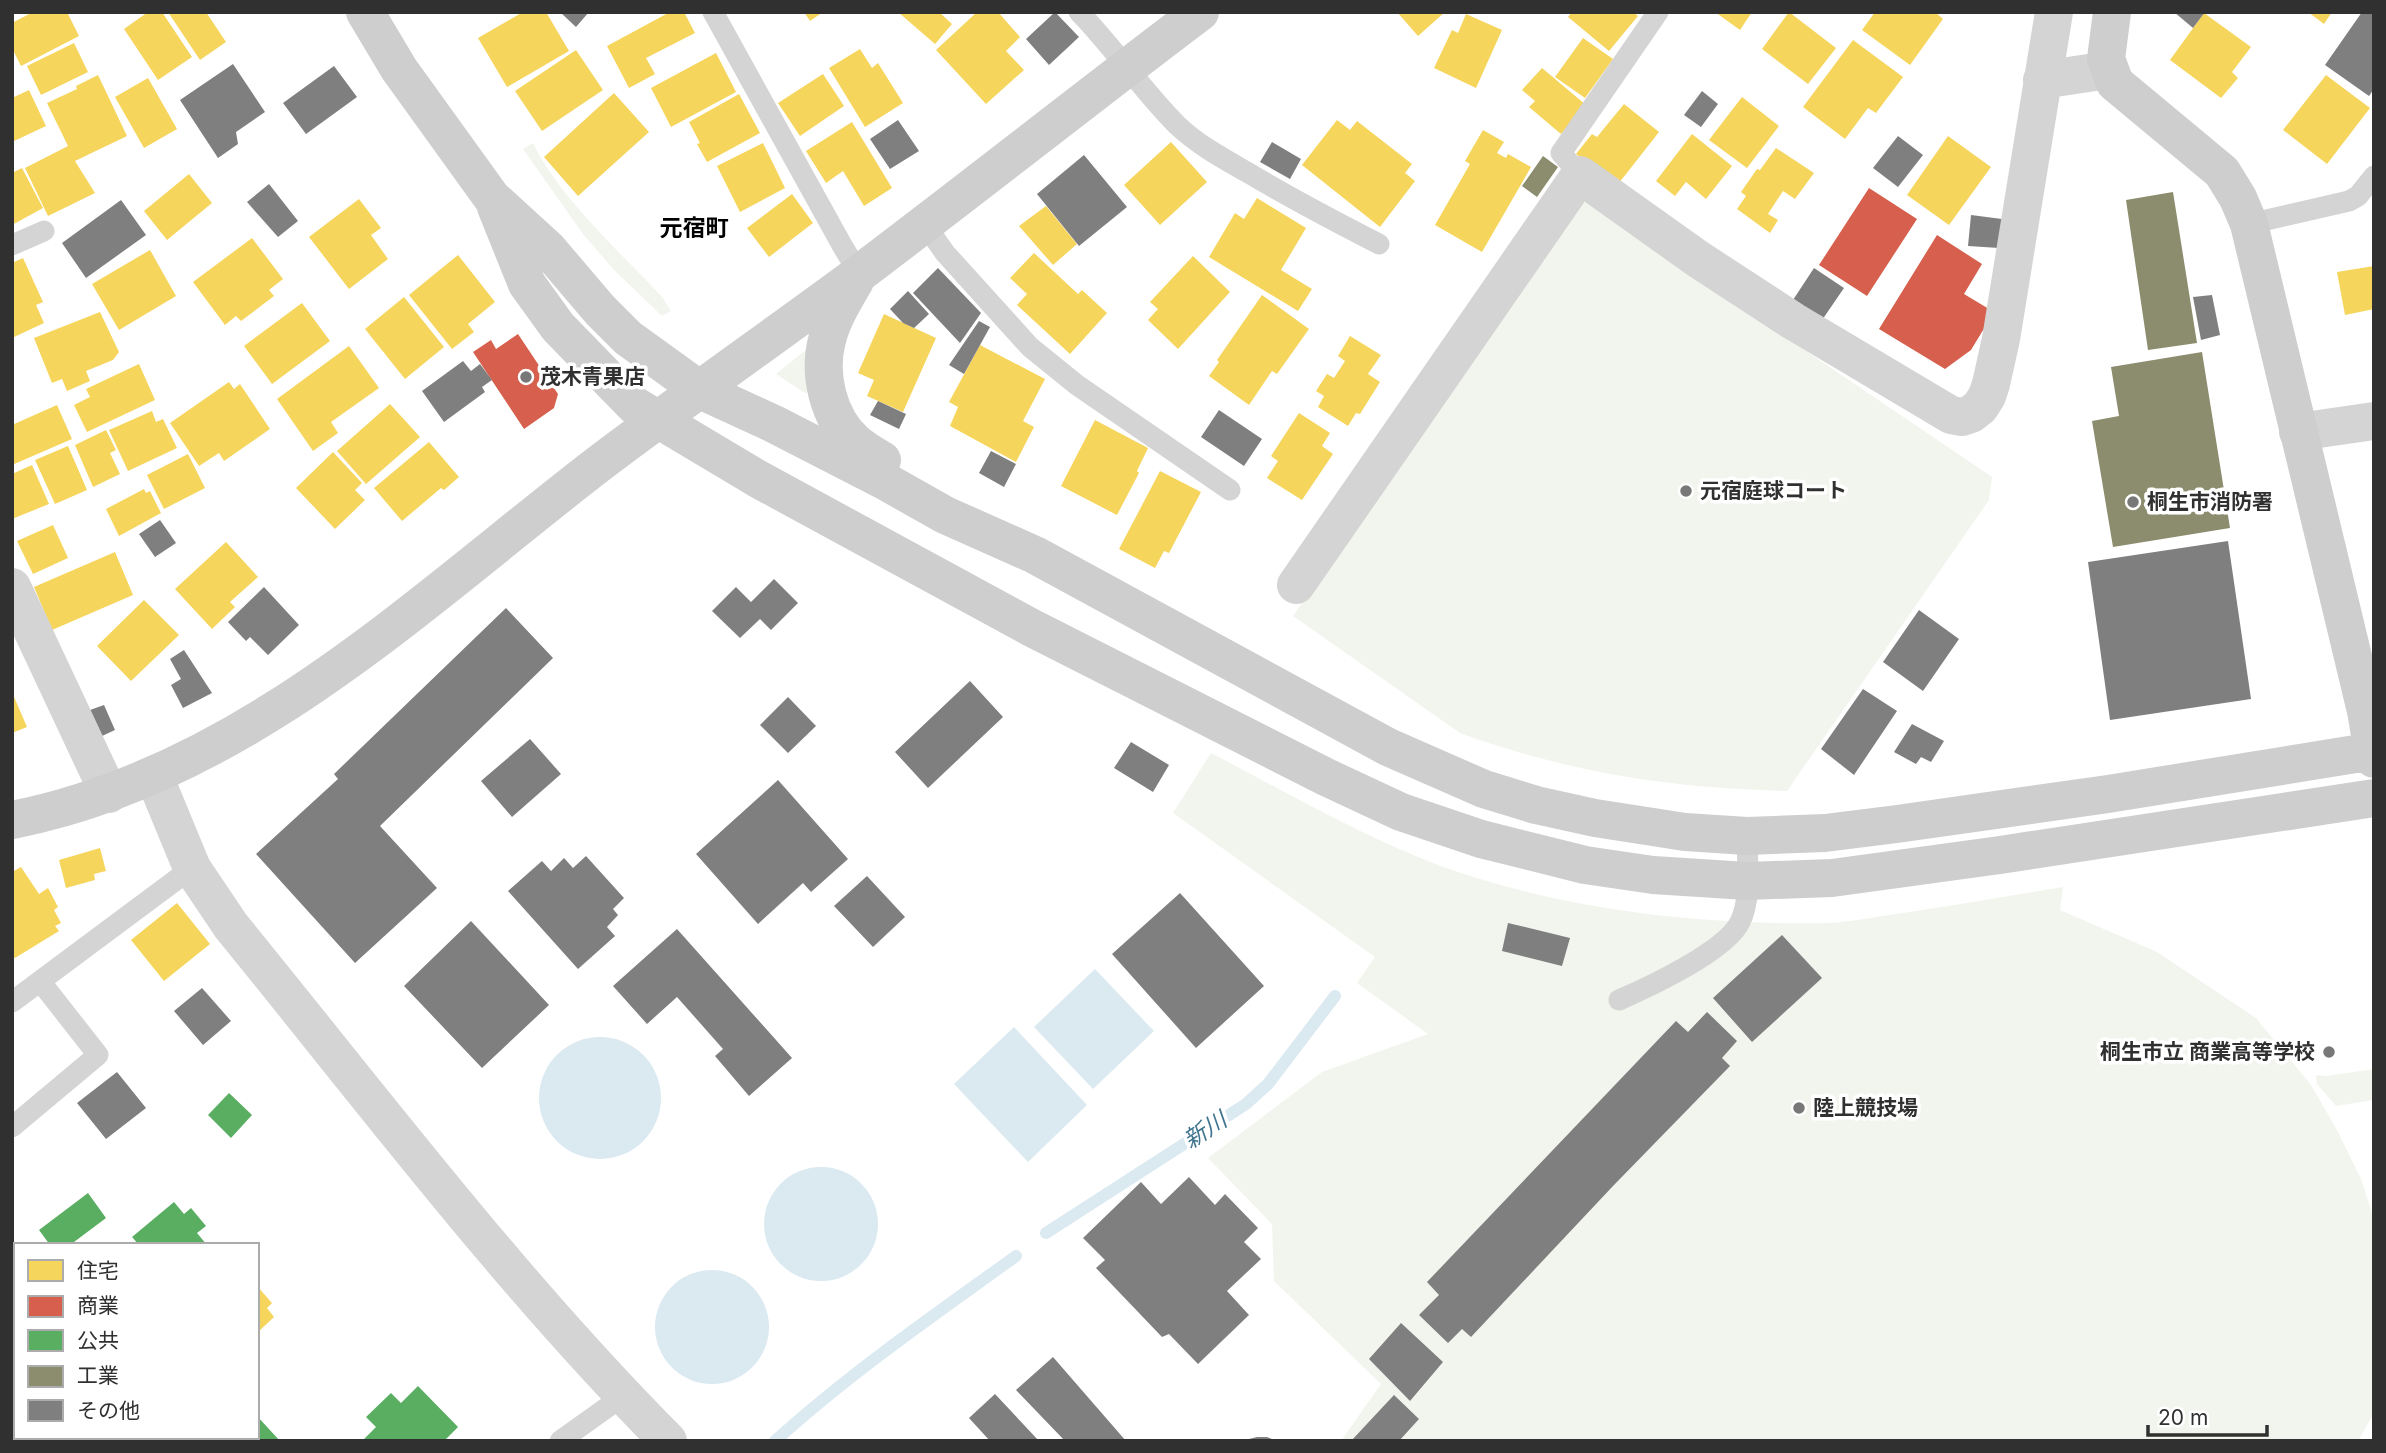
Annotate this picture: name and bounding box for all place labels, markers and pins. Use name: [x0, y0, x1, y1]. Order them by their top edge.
place label: 茂木青果店: [540, 364, 645, 389]
marker: 茂木青果店: [518, 369, 534, 385]
place label: 元宿庭球コート: [1700, 478, 1847, 503]
marker: 元宿庭球コート: [1678, 483, 1694, 499]
place label: 桐生市消防署: [2147, 489, 2273, 514]
marker: 桐生市消防署: [2125, 494, 2141, 510]
place label: 桐生市立 商業高等学校: [2100, 1039, 2315, 1064]
marker: 桐生市立 商業高等学校: [2321, 1044, 2337, 1060]
place label: 陸上競技場: [1813, 1095, 1918, 1120]
marker: 陸上競技場: [1791, 1100, 1807, 1116]

